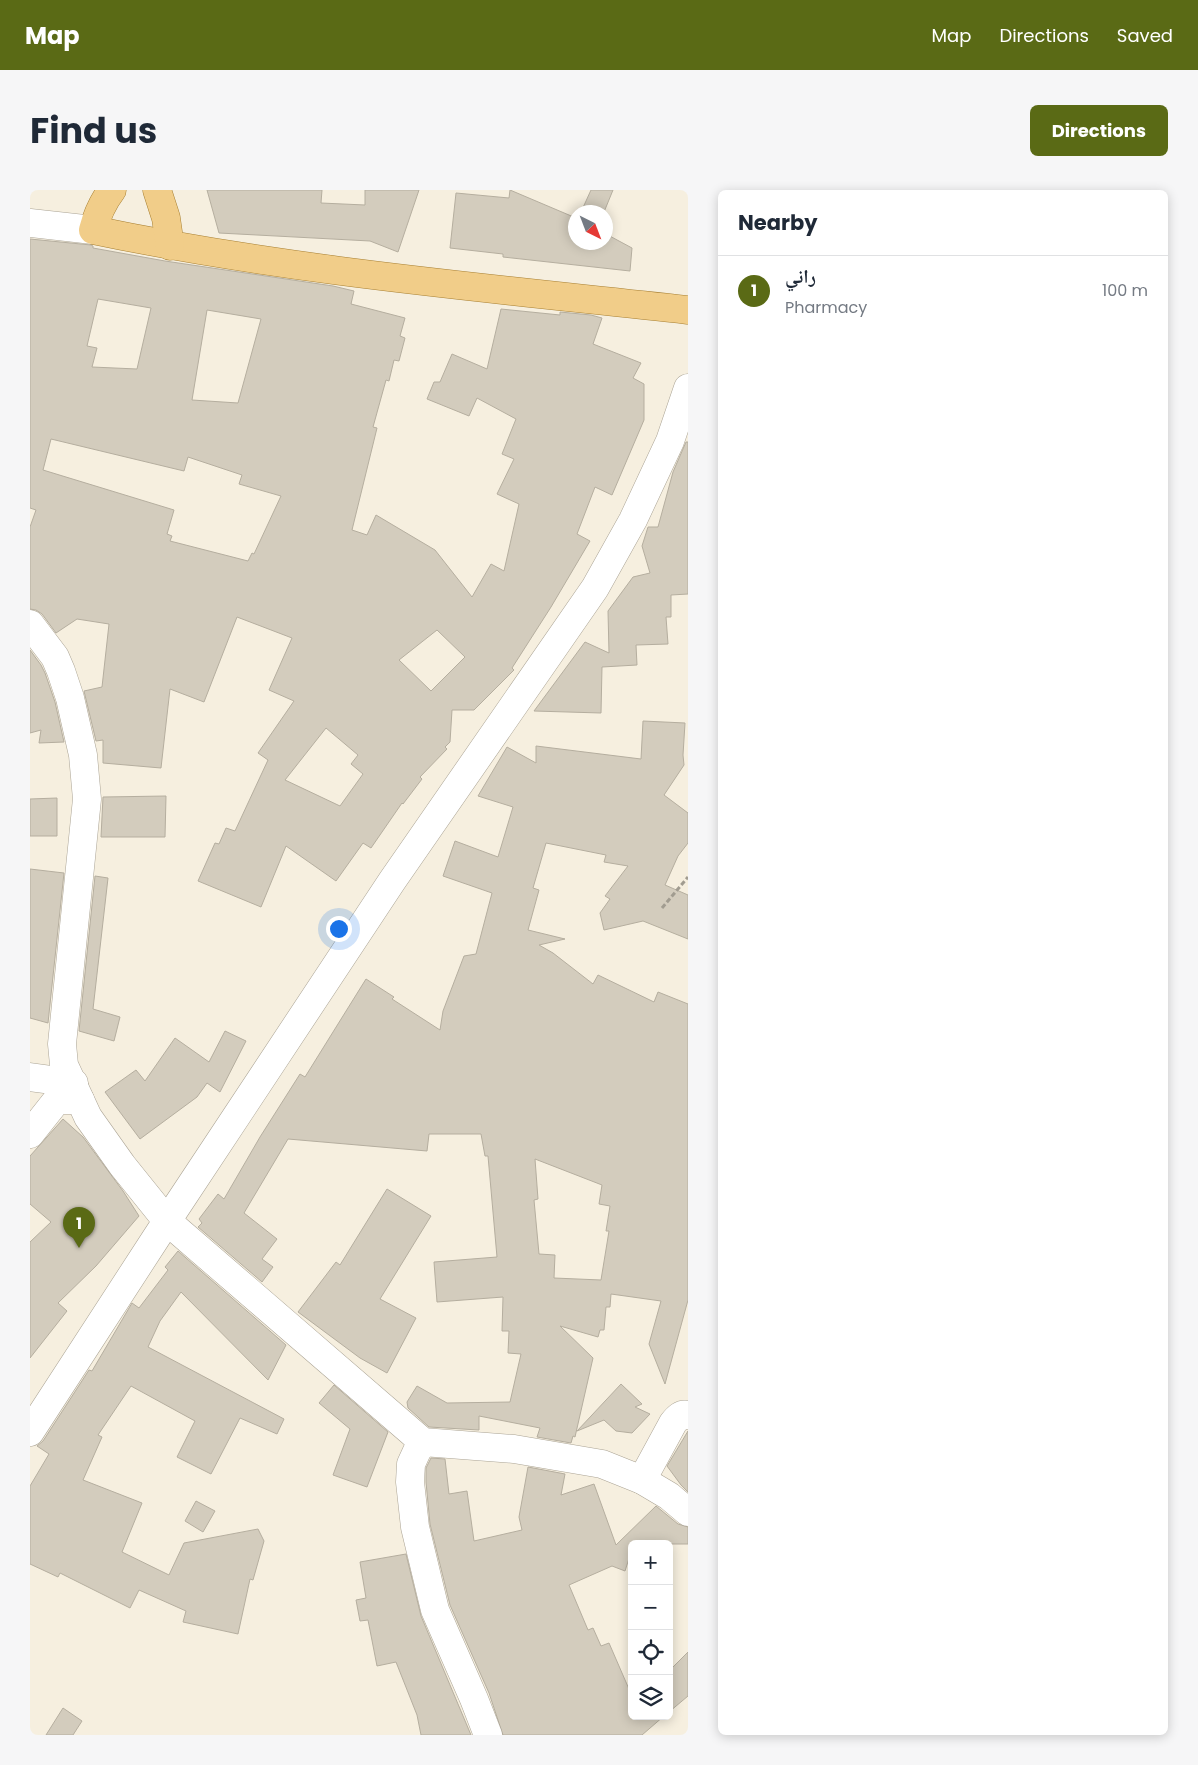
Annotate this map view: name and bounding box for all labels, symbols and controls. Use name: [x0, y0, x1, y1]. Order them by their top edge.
text: Map: [25, 19, 80, 52]
text: Map: [932, 23, 971, 48]
text: Directions: [999, 23, 1089, 48]
text: Saved: [1117, 23, 1173, 48]
button: Directions: [1030, 105, 1168, 156]
text: Find us: [30, 106, 157, 155]
north arrow: [568, 205, 613, 250]
text: Nearby: [738, 208, 818, 237]
text: راني: [785, 263, 816, 290]
text: 1: [751, 279, 757, 302]
text: 100 m: [1102, 279, 1148, 302]
text: Pharmacy: [785, 296, 867, 319]
your location: [326, 916, 352, 942]
pin: 1: [63, 1207, 95, 1248]
map controls: [628, 1540, 673, 1720]
button: +: [628, 1540, 673, 1585]
button: −: [628, 1585, 673, 1630]
button: locate: [628, 1630, 673, 1675]
button: layers: [628, 1675, 673, 1720]

